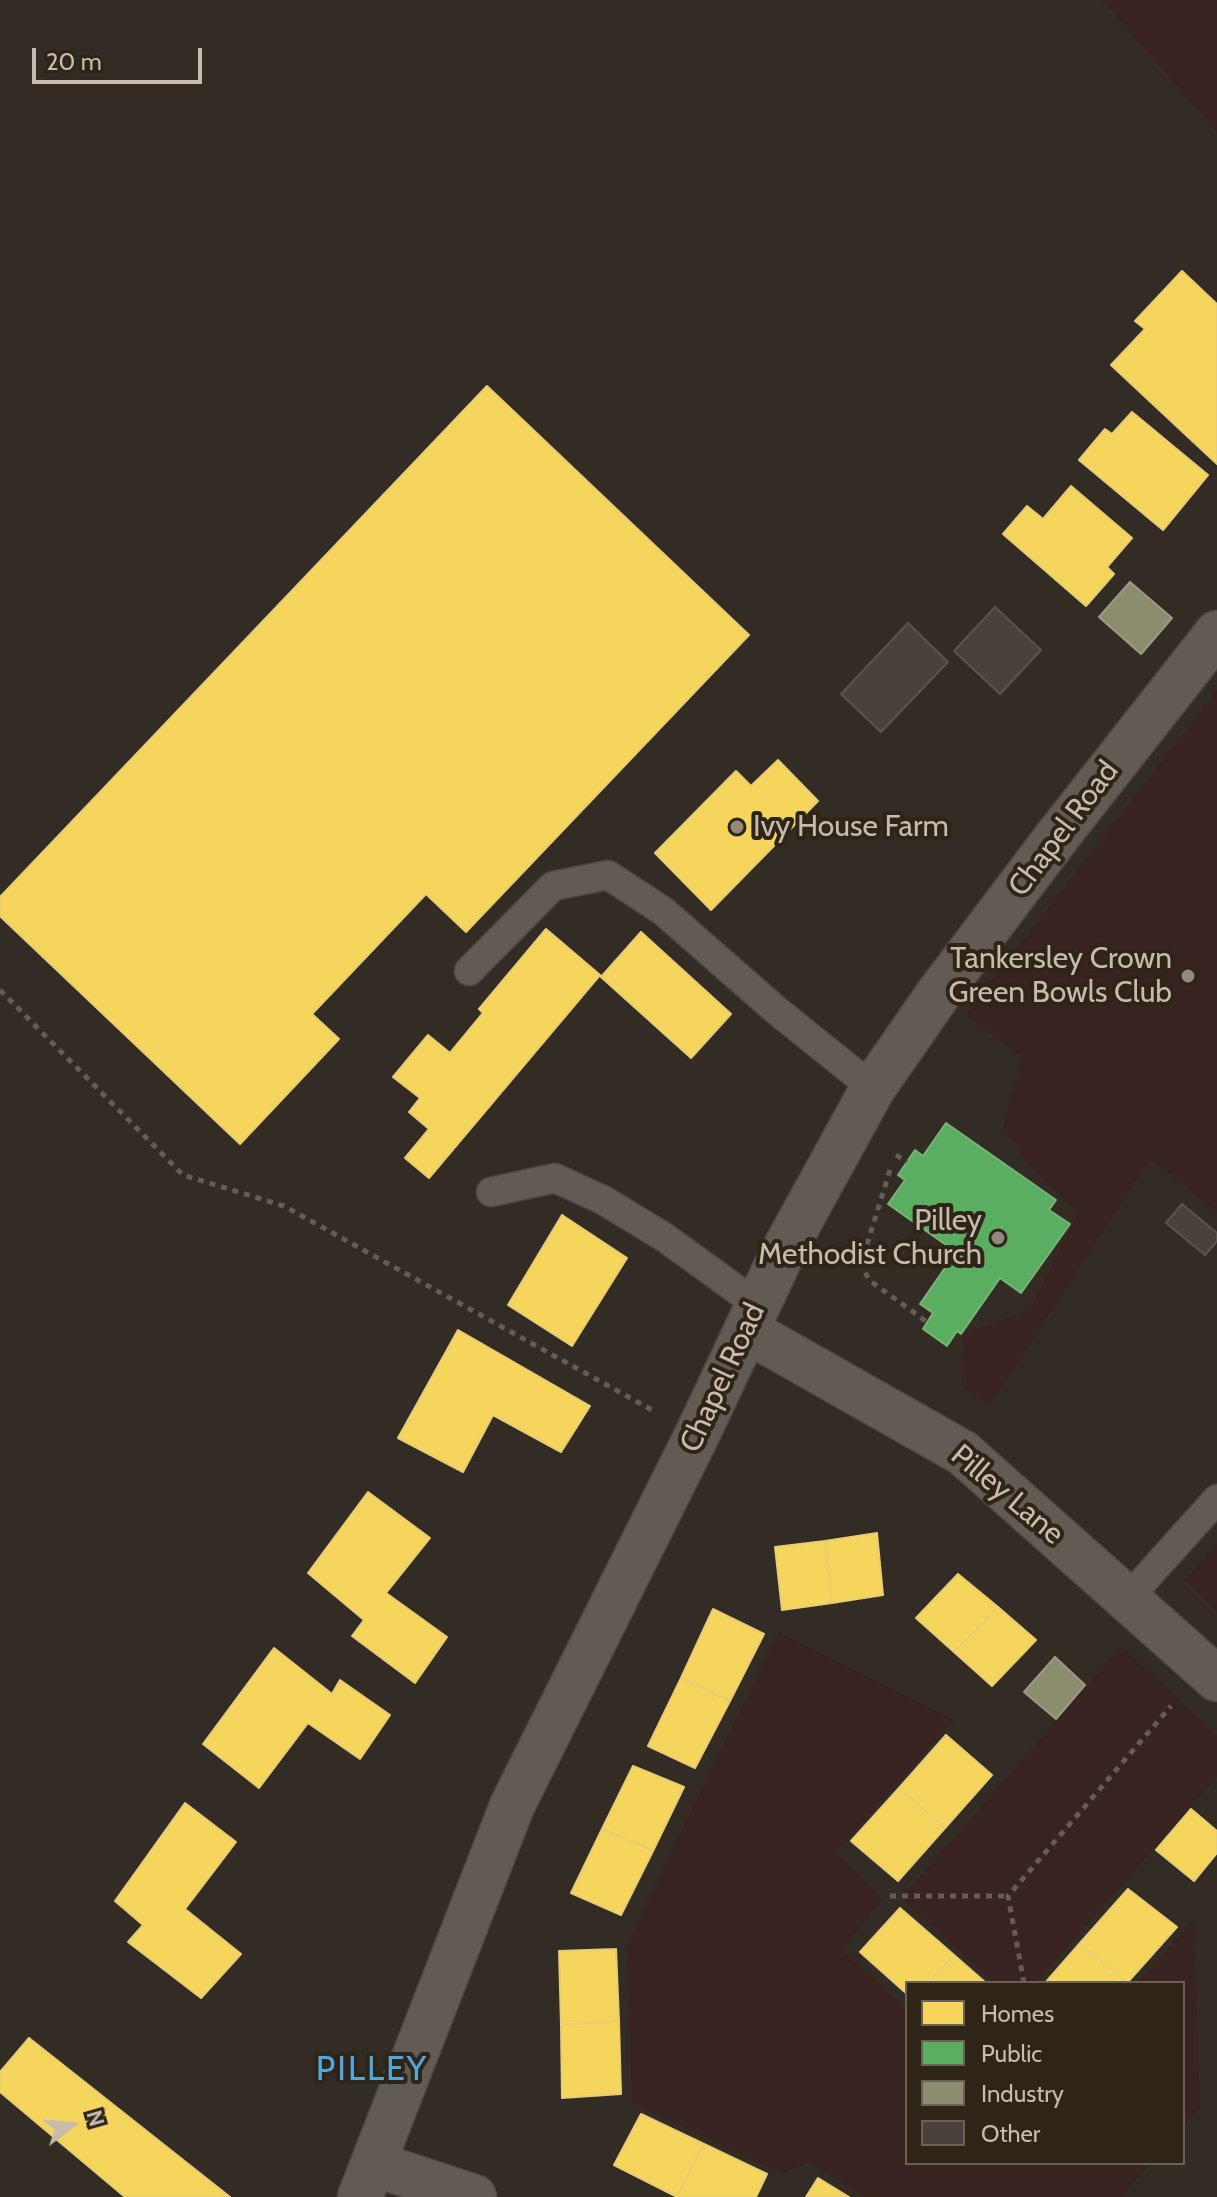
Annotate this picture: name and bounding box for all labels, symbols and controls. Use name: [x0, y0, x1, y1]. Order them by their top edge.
scale bar: [36, 32, 206, 82]
text: 20 m: [46, 47, 102, 76]
street label: Chapel Road: [1001, 754, 1127, 904]
place label: Ivy House Farm: [753, 809, 949, 845]
marker: Ivy House Farm: [728, 818, 746, 836]
place label: Tankersley Crown Green Bowls Club: [949, 941, 1172, 1012]
marker: Tankersley Crown Green Bowls Club: [1179, 967, 1197, 985]
place label: Pilley Methodist Church: [758, 1203, 982, 1274]
marker: Pilley Methodist Church: [989, 1229, 1007, 1247]
street label: Chapel Road: [673, 1298, 773, 1458]
street label: Pilley Lane: [943, 1437, 1071, 1553]
legend: [905, 1981, 1185, 2165]
text: Homes: [981, 1999, 1054, 2028]
text: Public: [981, 2039, 1042, 2068]
district label: PILLEY: [316, 2050, 428, 2090]
text: Industry: [981, 2079, 1064, 2108]
north arrow: [32, 2085, 112, 2165]
text: N: [80, 2107, 111, 2129]
text: Other: [981, 2119, 1040, 2148]

